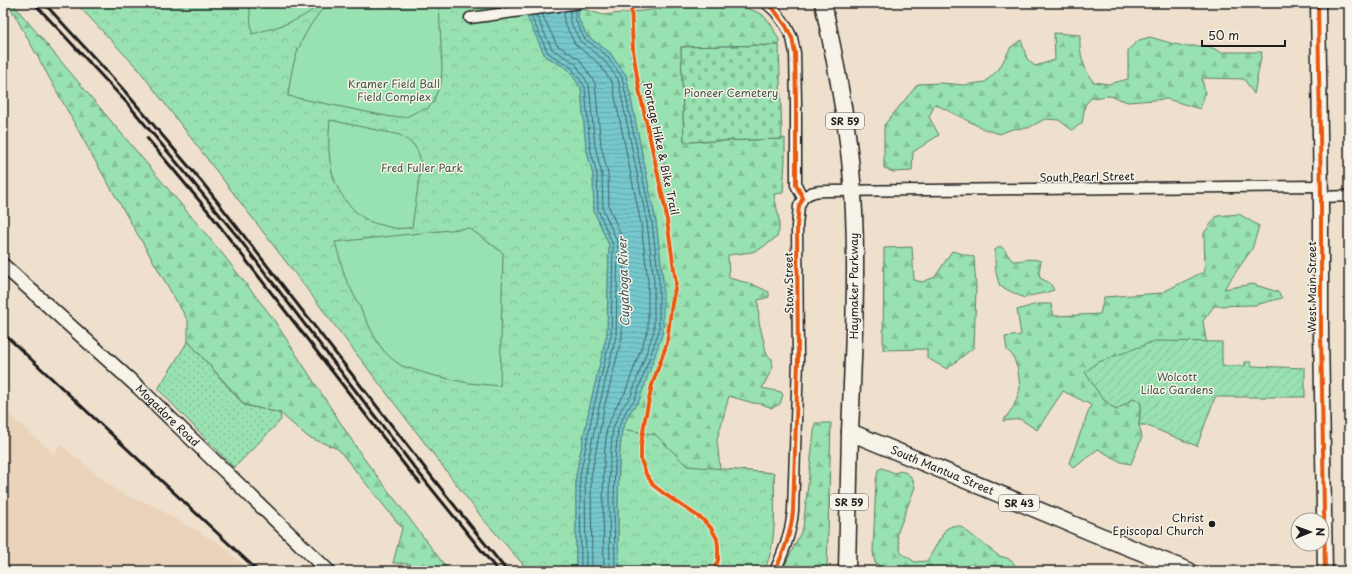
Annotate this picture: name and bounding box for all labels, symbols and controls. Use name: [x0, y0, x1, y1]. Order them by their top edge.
scale bar: [1202, 22, 1285, 48]
text: 50 m: [1208, 26, 1239, 44]
park label: Kramer Field Ball Field Complex: [348, 75, 440, 105]
street label: Portage Hike & Bike Trail: [639, 81, 684, 217]
park label: Pioneer Cemetery: [684, 84, 778, 101]
road number: SR 59: [826, 113, 864, 129]
park label: Fred Fuller Park: [381, 159, 463, 176]
street label: South Pearl Street: [1039, 167, 1135, 186]
street label: Haymaker Parkway: [845, 233, 862, 339]
water label: Cuyahoga River: [612, 235, 634, 327]
street label: West Main Street: [1303, 241, 1320, 333]
street label: Stow Street: [779, 252, 798, 314]
park label: Wolcott Lilac Gardens: [1141, 368, 1213, 398]
street label: Mogadore Road: [132, 380, 204, 450]
street label: South Mantua Street: [888, 441, 997, 499]
road number: SR 59: [830, 494, 868, 510]
road number: SR 43: [999, 495, 1039, 511]
place label: Christ Episcopal Church: [1112, 509, 1205, 539]
north arrow: [1290, 512, 1330, 552]
marker: Christ Episcopal Church: [1207, 519, 1217, 529]
text: N: [1312, 527, 1329, 537]

